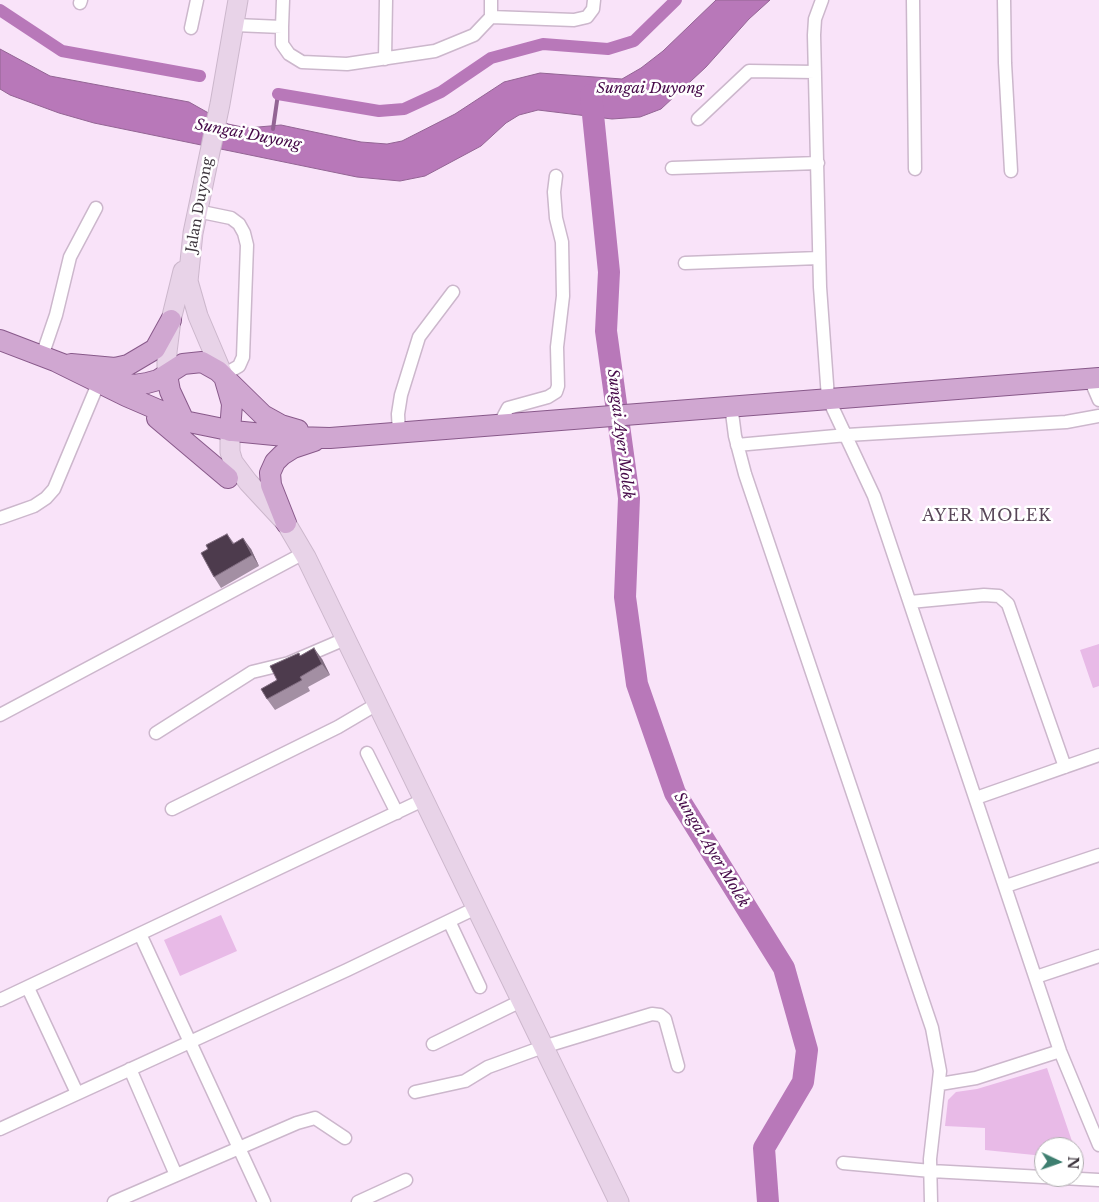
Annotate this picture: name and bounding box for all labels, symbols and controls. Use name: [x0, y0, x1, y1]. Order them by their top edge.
water label: Sungai Duyong: [596, 80, 704, 98]
water label: Sungai Duyong: [193, 116, 303, 154]
street label: Jalan Duyong: [183, 156, 217, 254]
water label: Sungai Ayer Molek: [603, 368, 637, 500]
district label: AYER MOLEK: [921, 506, 1053, 526]
water label: Sungai Ayer Molek: [670, 789, 752, 911]
north arrow: [1034, 1137, 1084, 1187]
text: N: [1064, 1156, 1082, 1170]

